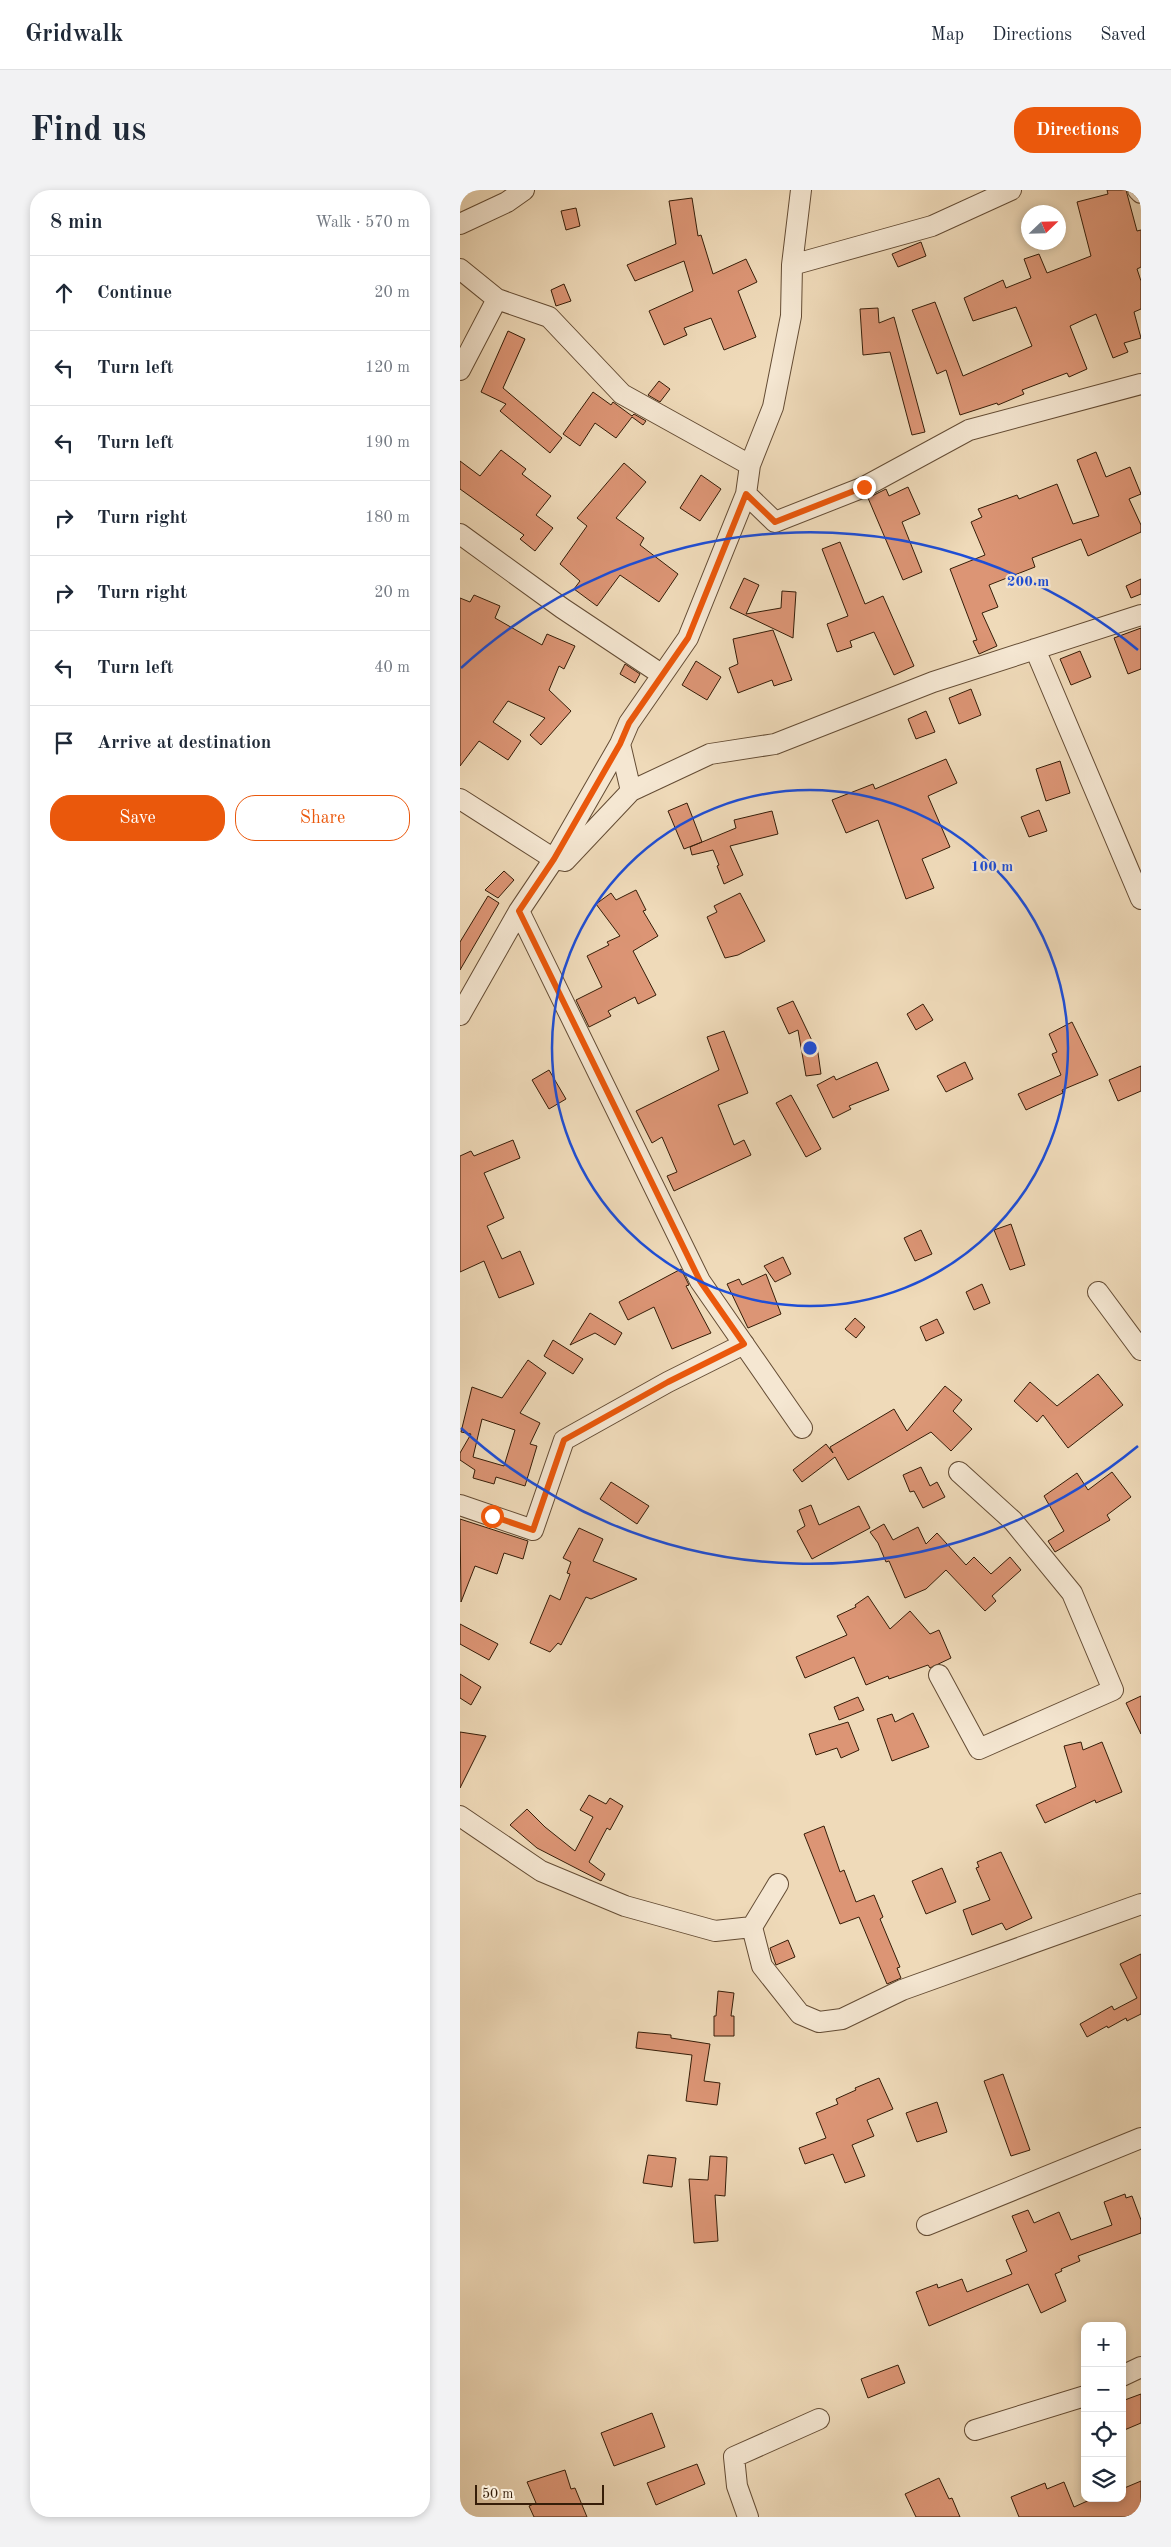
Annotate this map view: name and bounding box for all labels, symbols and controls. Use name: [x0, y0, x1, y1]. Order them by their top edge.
text: Gridwalk: [25, 23, 123, 47]
text: Map: [931, 26, 964, 44]
text: Directions: [992, 26, 1072, 44]
text: Saved: [1100, 26, 1146, 44]
button: Directions: [1014, 107, 1141, 153]
text: Find us: [30, 113, 146, 148]
north arrow: [1021, 205, 1066, 250]
text: 8 min: [50, 212, 103, 233]
text: Walk · 570 m: [315, 215, 410, 231]
icon: ahead: [50, 279, 78, 307]
text: Continue: [97, 284, 172, 303]
text: 20 m: [374, 285, 410, 301]
icon: left: [50, 354, 78, 382]
text: Turn left: [97, 359, 174, 378]
text: 120 m: [365, 360, 410, 376]
icon: left: [50, 429, 78, 457]
text: Turn left: [97, 434, 174, 453]
text: 190 m: [365, 435, 410, 451]
route end: [853, 476, 876, 499]
icon: right: [50, 504, 78, 532]
text: Turn right: [97, 509, 187, 528]
text: 180 m: [365, 510, 410, 526]
text: 200 m: [1007, 575, 1049, 590]
icon: right: [50, 579, 78, 607]
text: Turn right: [97, 584, 187, 603]
text: 20 m: [374, 585, 410, 601]
icon: left: [50, 654, 78, 682]
text: Turn left: [97, 659, 174, 678]
text: 40 m: [374, 660, 410, 676]
icon: arrive: [50, 729, 78, 757]
text: Arrive at destination: [97, 734, 271, 753]
button: Save: [50, 795, 225, 841]
button: Share: [235, 795, 410, 841]
text: 100 m: [971, 860, 1013, 875]
centre of rings: [801, 1039, 819, 1057]
route start: [481, 1505, 504, 1528]
map controls: [1081, 2322, 1126, 2502]
button: +: [1081, 2322, 1126, 2367]
button: −: [1081, 2367, 1126, 2412]
button: locate: [1081, 2412, 1126, 2457]
button: layers: [1081, 2457, 1126, 2502]
scale bar: [475, 2482, 604, 2505]
text: 50 m: [482, 2487, 513, 2501]

